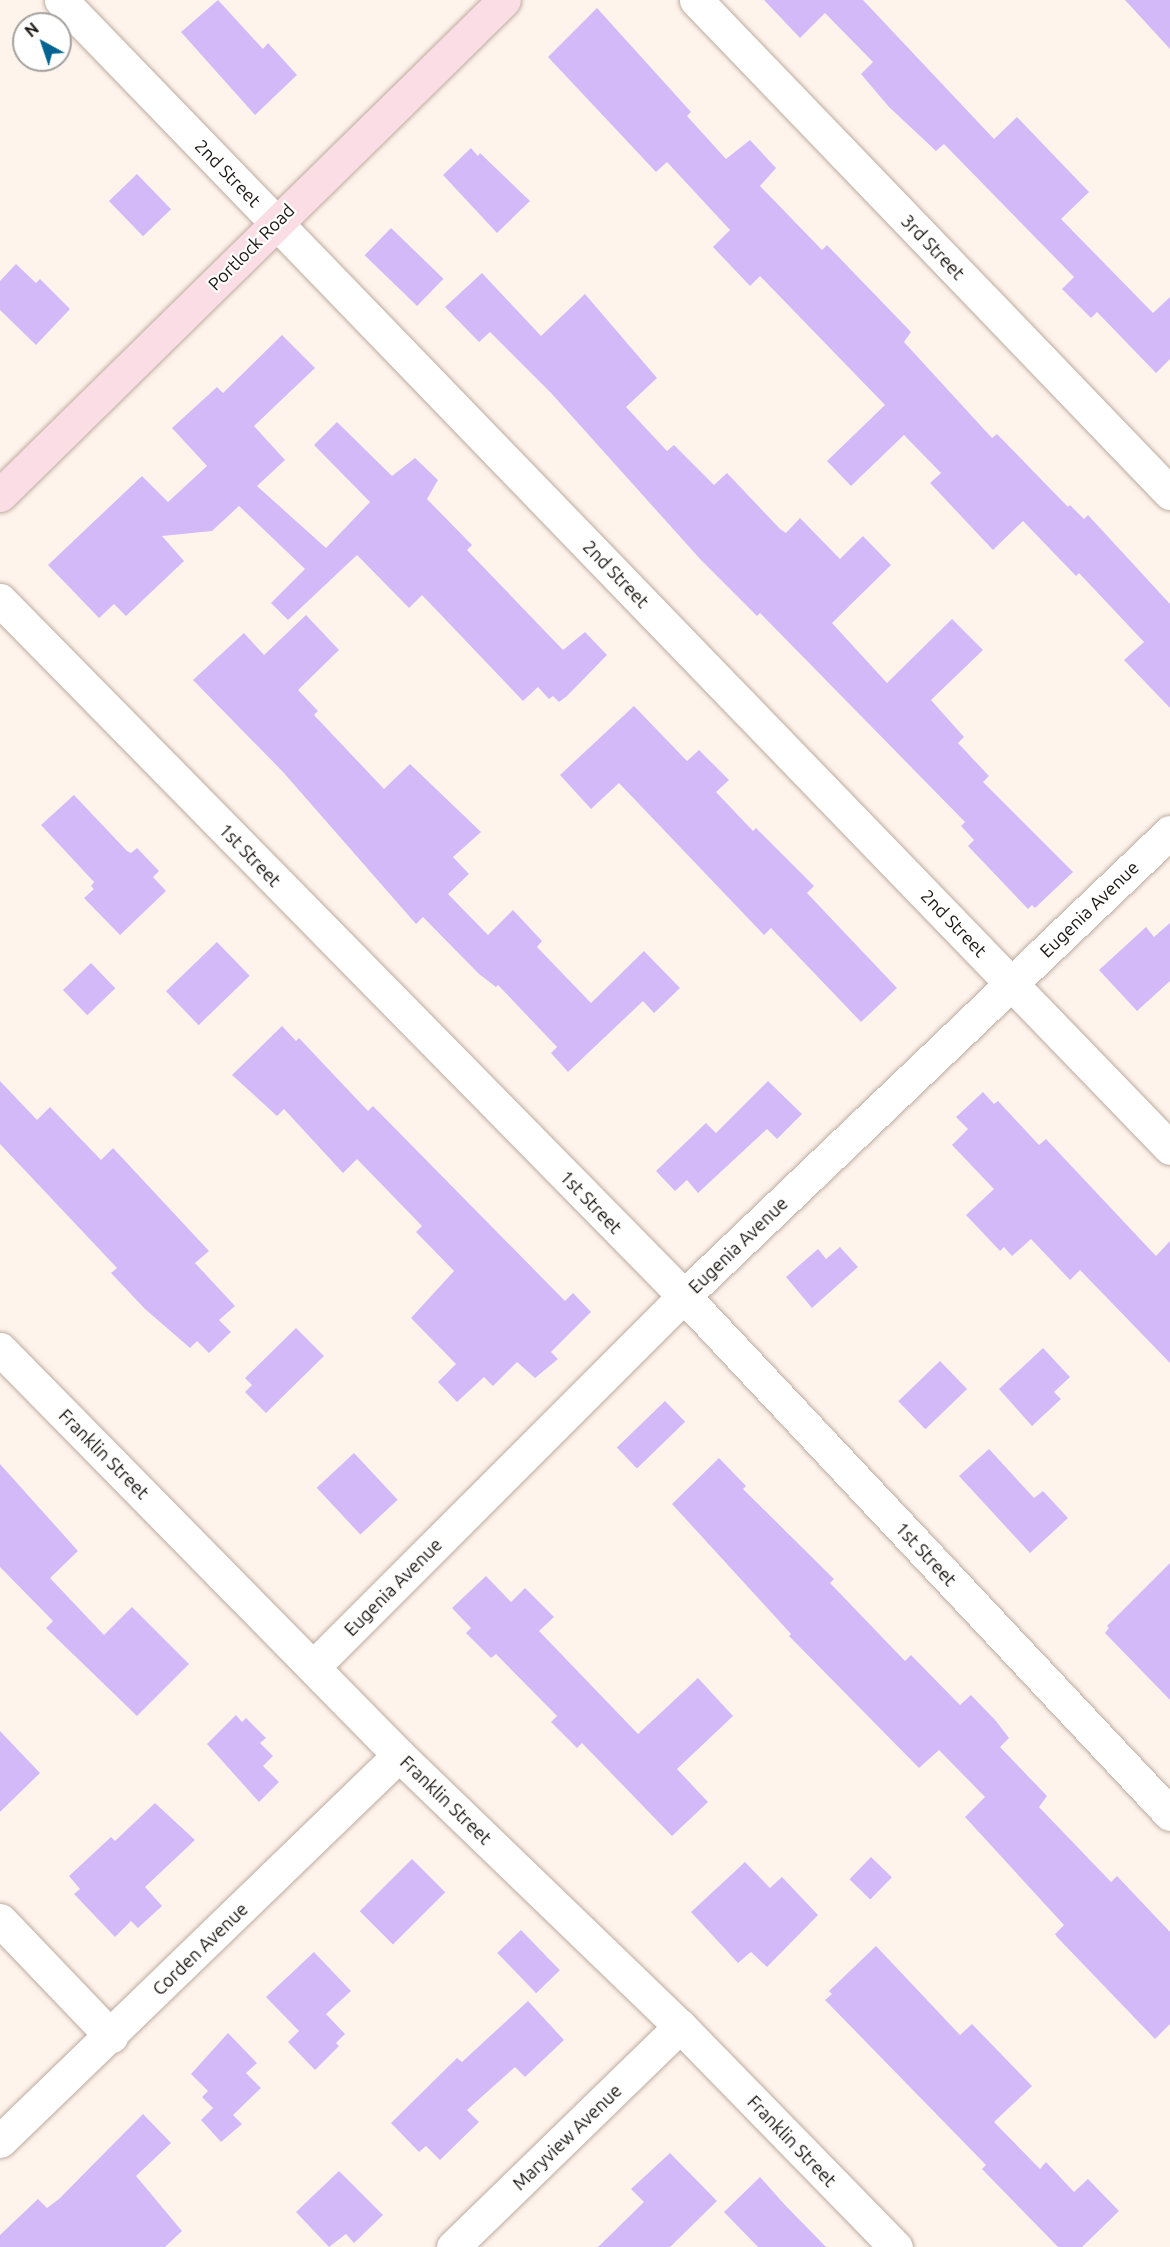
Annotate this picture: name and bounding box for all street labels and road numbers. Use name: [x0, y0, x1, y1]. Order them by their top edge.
street label: 2nd Street: [191, 135, 265, 211]
street label: Portlock Road: [203, 199, 299, 295]
street label: 3rd Street: [897, 210, 969, 284]
street label: 2nd Street: [579, 536, 653, 612]
street label: 1st Street: [215, 819, 285, 891]
street label: Eugenia Avenue: [1035, 856, 1143, 962]
street label: 2nd Street: [917, 885, 991, 961]
street label: 1st Street: [556, 1166, 626, 1238]
street label: Eugenia Avenue: [684, 1192, 792, 1298]
street label: Franklin Street: [55, 1405, 153, 1503]
street label: 1st Street: [891, 1518, 961, 1590]
street label: Eugenia Avenue: [340, 1534, 446, 1640]
street label: Franklin Street: [396, 1751, 496, 1849]
street label: Corden Avenue: [148, 1898, 252, 2000]
street label: Maryview Avenue: [508, 2080, 626, 2194]
street label: Franklin Street: [743, 2091, 841, 2191]

